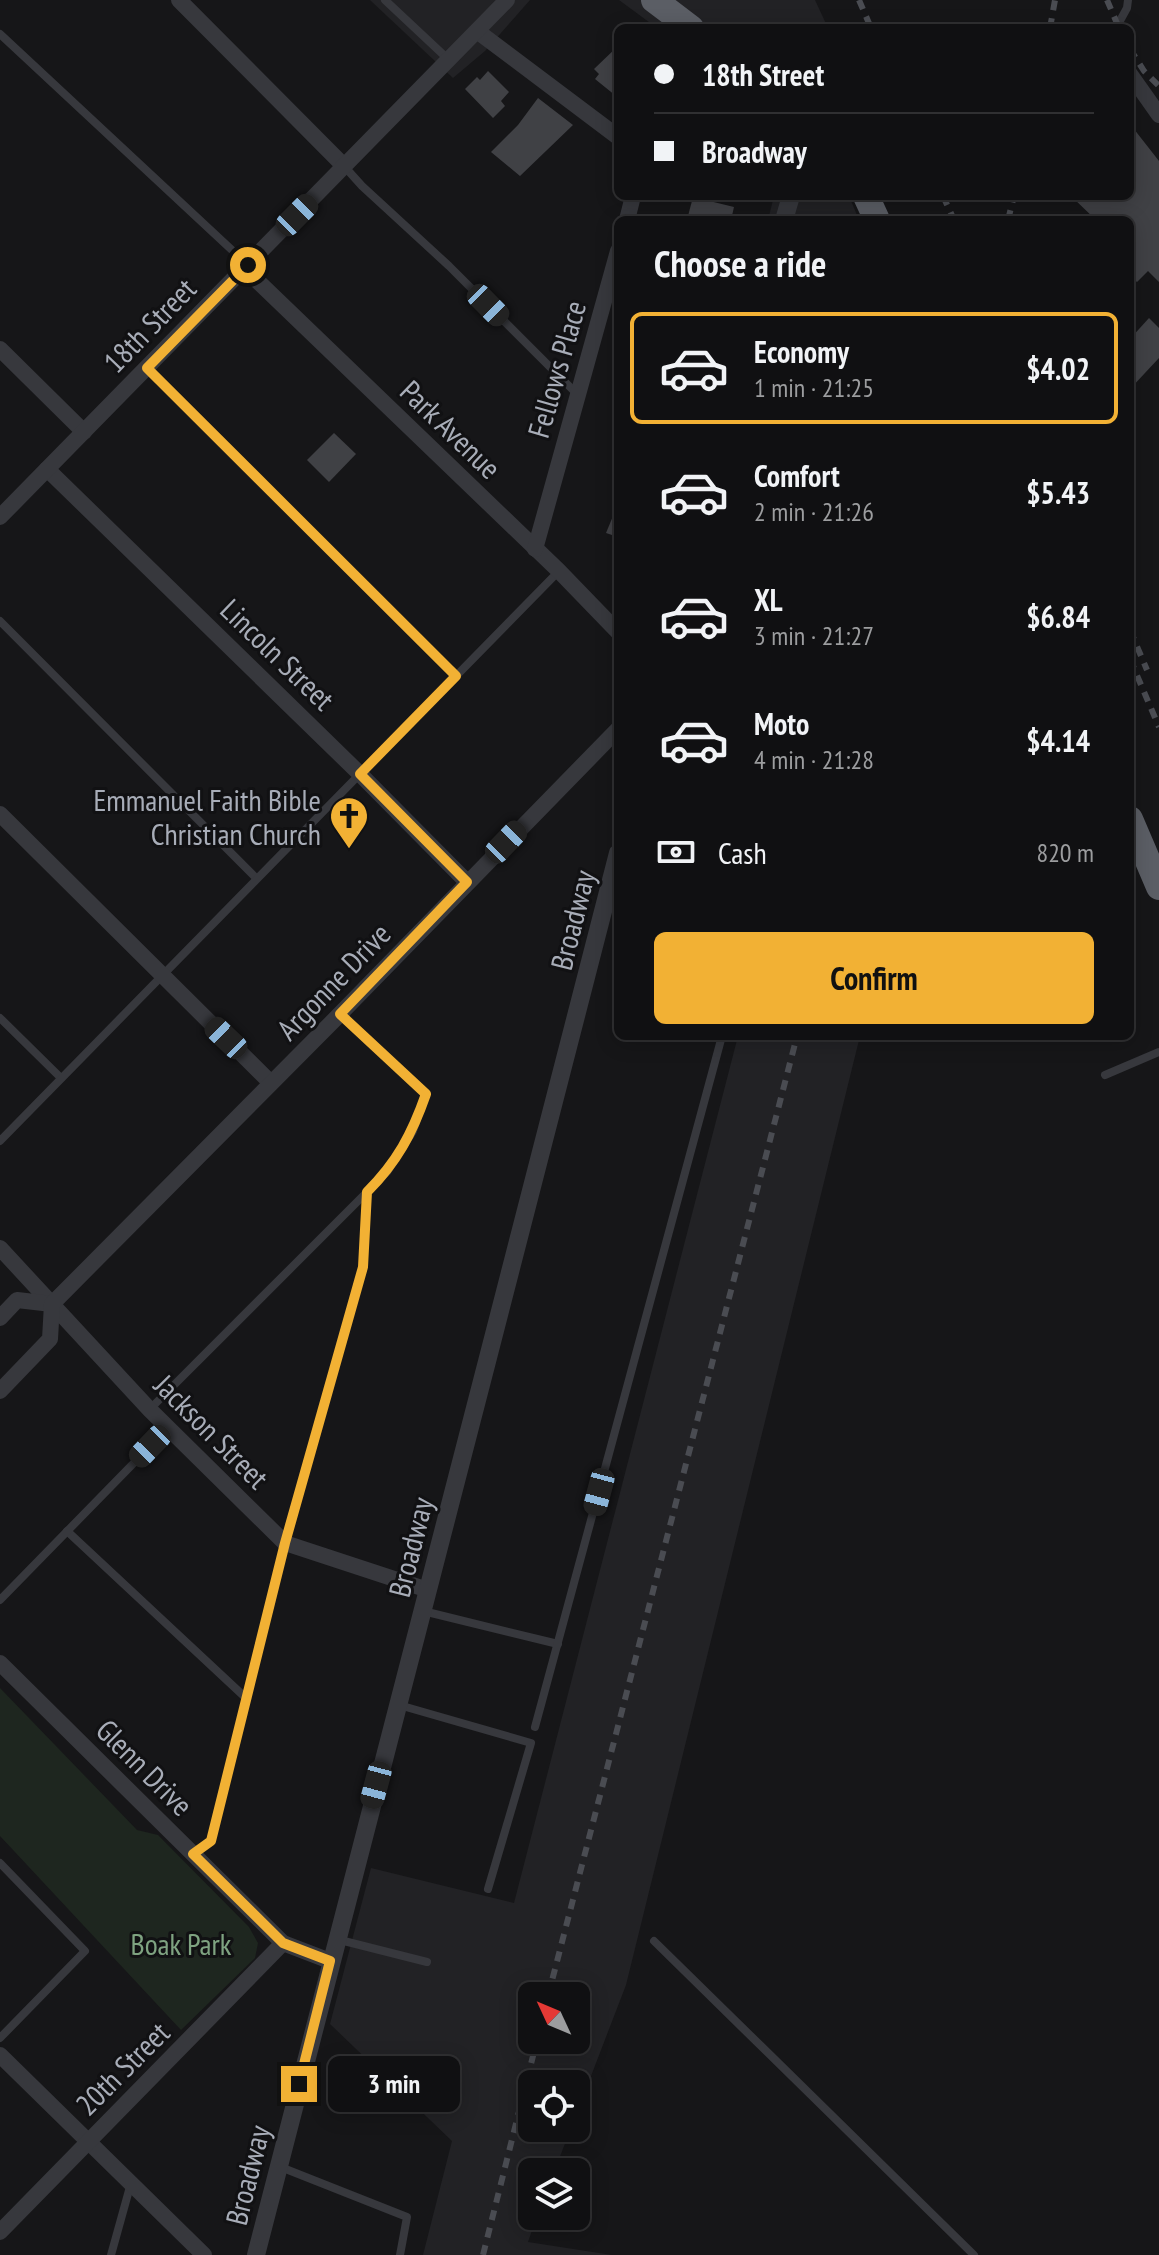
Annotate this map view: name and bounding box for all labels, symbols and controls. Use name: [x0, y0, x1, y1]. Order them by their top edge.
text: 18th Street: [702, 55, 824, 94]
text: Broadway: [702, 132, 807, 171]
car: [272, 190, 322, 240]
text: Choose a ride: [654, 240, 826, 287]
route start: [230, 247, 266, 283]
street label: 18th Street: [94, 269, 204, 381]
car: [463, 280, 513, 330]
street label: Fellows Place: [518, 296, 594, 442]
icon: car: [658, 332, 730, 404]
text: Economy: [754, 332, 849, 371]
text: $4.02: [1026, 349, 1090, 388]
street label: Park Avenue: [392, 371, 510, 487]
text: 1 min · 21:25: [754, 371, 874, 404]
icon: car: [658, 456, 730, 528]
text: Comfort: [754, 456, 840, 495]
text: $5.43: [1026, 473, 1090, 512]
text: 2 min · 21:26: [754, 495, 874, 528]
icon: car: [658, 580, 730, 652]
text: XL: [754, 580, 783, 619]
street label: Lincoln Street: [213, 590, 344, 719]
text: $6.84: [1026, 597, 1090, 636]
text: 3 min · 21:27: [754, 619, 874, 652]
icon: car: [658, 704, 730, 776]
text: Moto: [754, 704, 809, 743]
text: $4.14: [1026, 721, 1090, 760]
text: 4 min · 21:28: [754, 743, 874, 776]
place label: Emmanuel Faith Bible Christian Church: [93, 780, 321, 853]
church icon: Emmanuel Faith Bible Christian Church: [328, 795, 370, 850]
car: [481, 816, 531, 868]
icon: cash: [654, 830, 698, 874]
text: Cash: [718, 833, 767, 872]
text: 820 m: [1036, 836, 1094, 869]
street label: Broadway: [541, 865, 603, 974]
street label: Argonne Drive: [268, 914, 398, 1048]
button: Confirm: [654, 932, 1094, 1024]
car: [200, 1013, 252, 1063]
street label: Jackson Street: [146, 1365, 278, 1497]
car: [125, 1420, 175, 1472]
car: [581, 1466, 617, 1518]
street label: Broadway: [379, 1492, 441, 1601]
street label: Glenn Drive: [88, 1710, 202, 1824]
car: [358, 1759, 394, 1811]
park label: Boak Park: [131, 1924, 232, 1963]
north arrow: [518, 1982, 590, 2054]
map controls: [518, 1982, 590, 2230]
street label: 20th Street: [67, 2012, 178, 2123]
callout: 3 min: [327, 2056, 459, 2112]
route end: [281, 2066, 317, 2102]
text: 3 min: [368, 2067, 420, 2100]
button: locate: [518, 2070, 590, 2142]
street label: Broadway: [216, 2120, 278, 2229]
button: layers: [518, 2158, 590, 2230]

